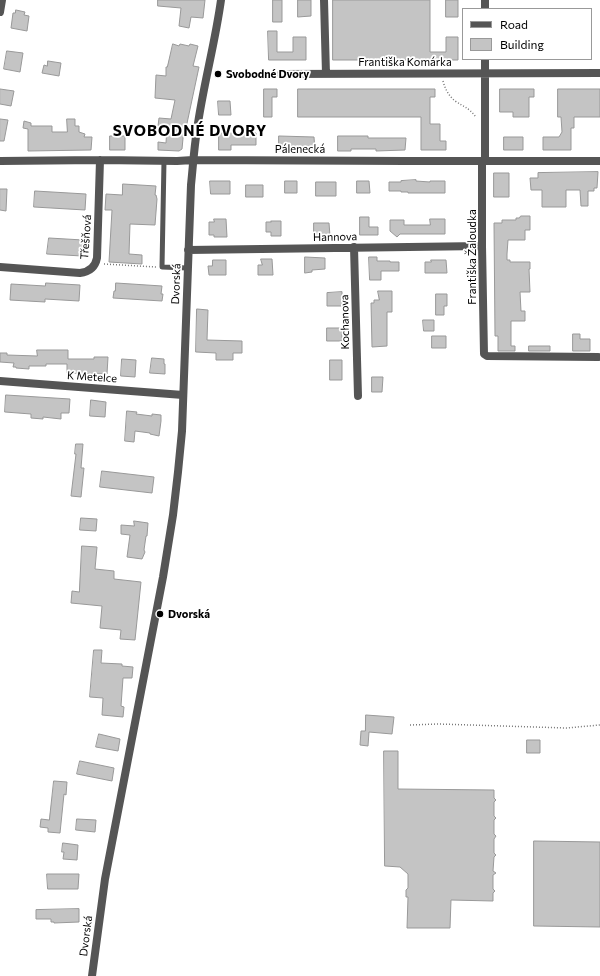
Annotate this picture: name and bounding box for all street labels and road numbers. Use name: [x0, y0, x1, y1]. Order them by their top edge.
street label: Františka Komárka: [358, 55, 452, 69]
street label: Pálenecká: [275, 142, 325, 156]
street label: Františka Žaloudka: [465, 209, 479, 305]
street label: Třešňová: [78, 214, 94, 260]
street label: Hannova: [313, 230, 357, 244]
street label: Dvorská: [169, 263, 183, 305]
street label: Kochanova: [338, 294, 352, 350]
street label: K Metelce: [67, 369, 117, 385]
street label: Dvorská: [77, 915, 95, 957]

